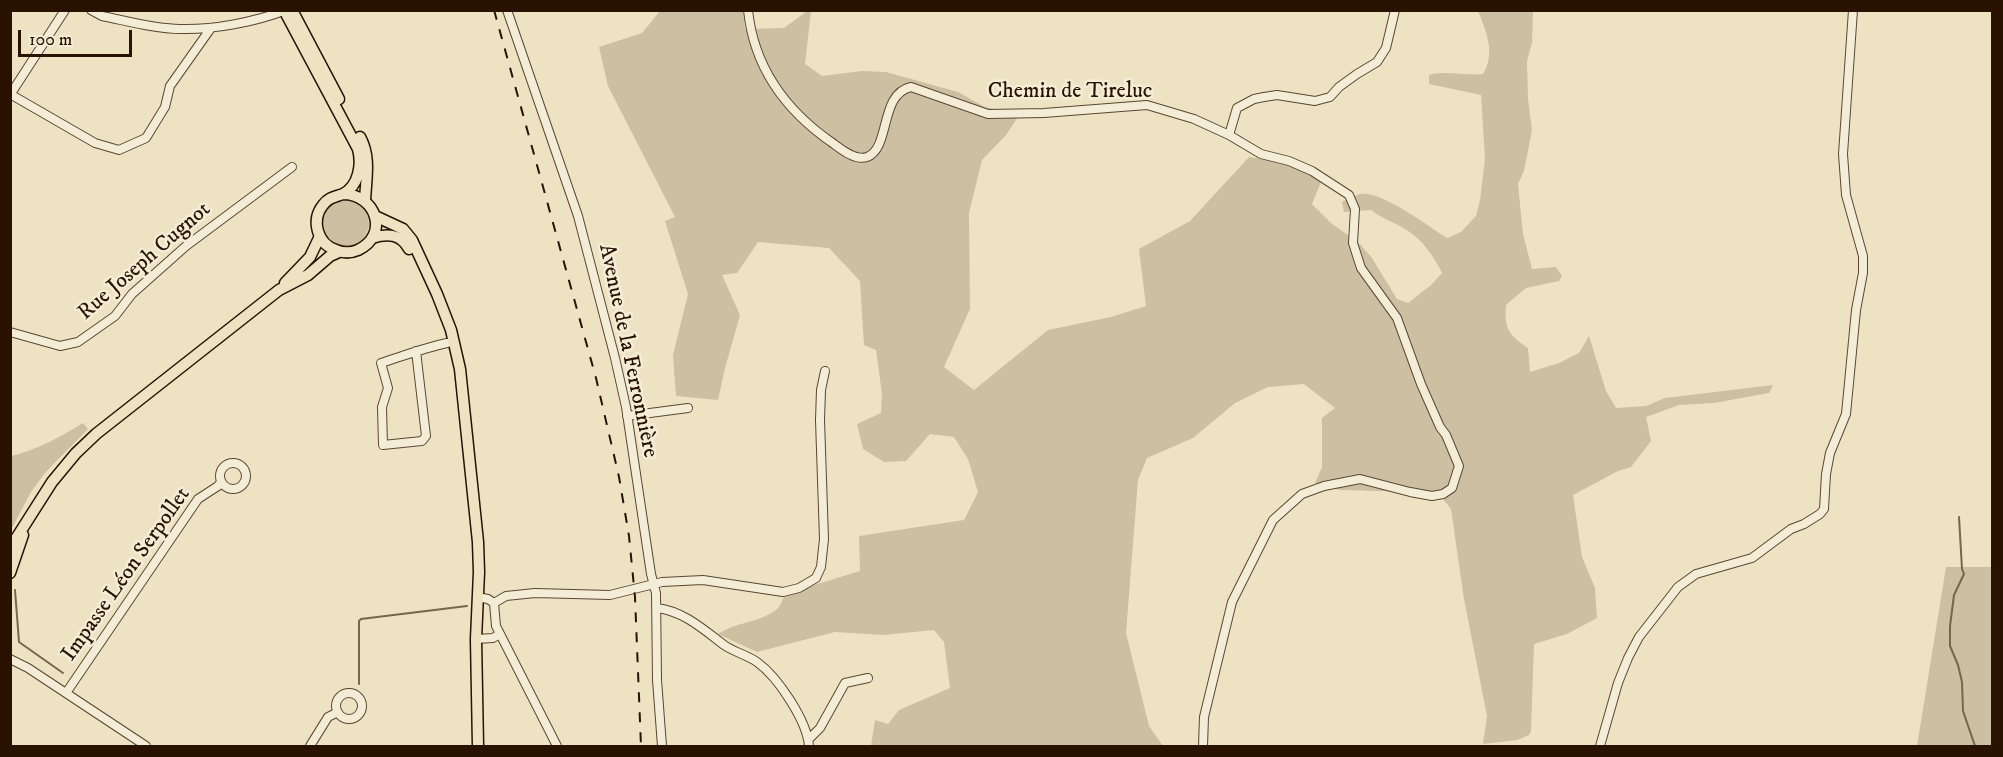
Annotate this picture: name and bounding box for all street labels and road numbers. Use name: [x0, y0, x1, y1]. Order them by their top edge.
street label: Chemin de Tireluc: [988, 79, 1152, 105]
street label: Rue Joseph Cugnot: [73, 197, 217, 327]
street label: Avenue de la Ferronnière: [591, 242, 663, 460]
street label: Impasse Léon Serpollet: [57, 483, 197, 667]

